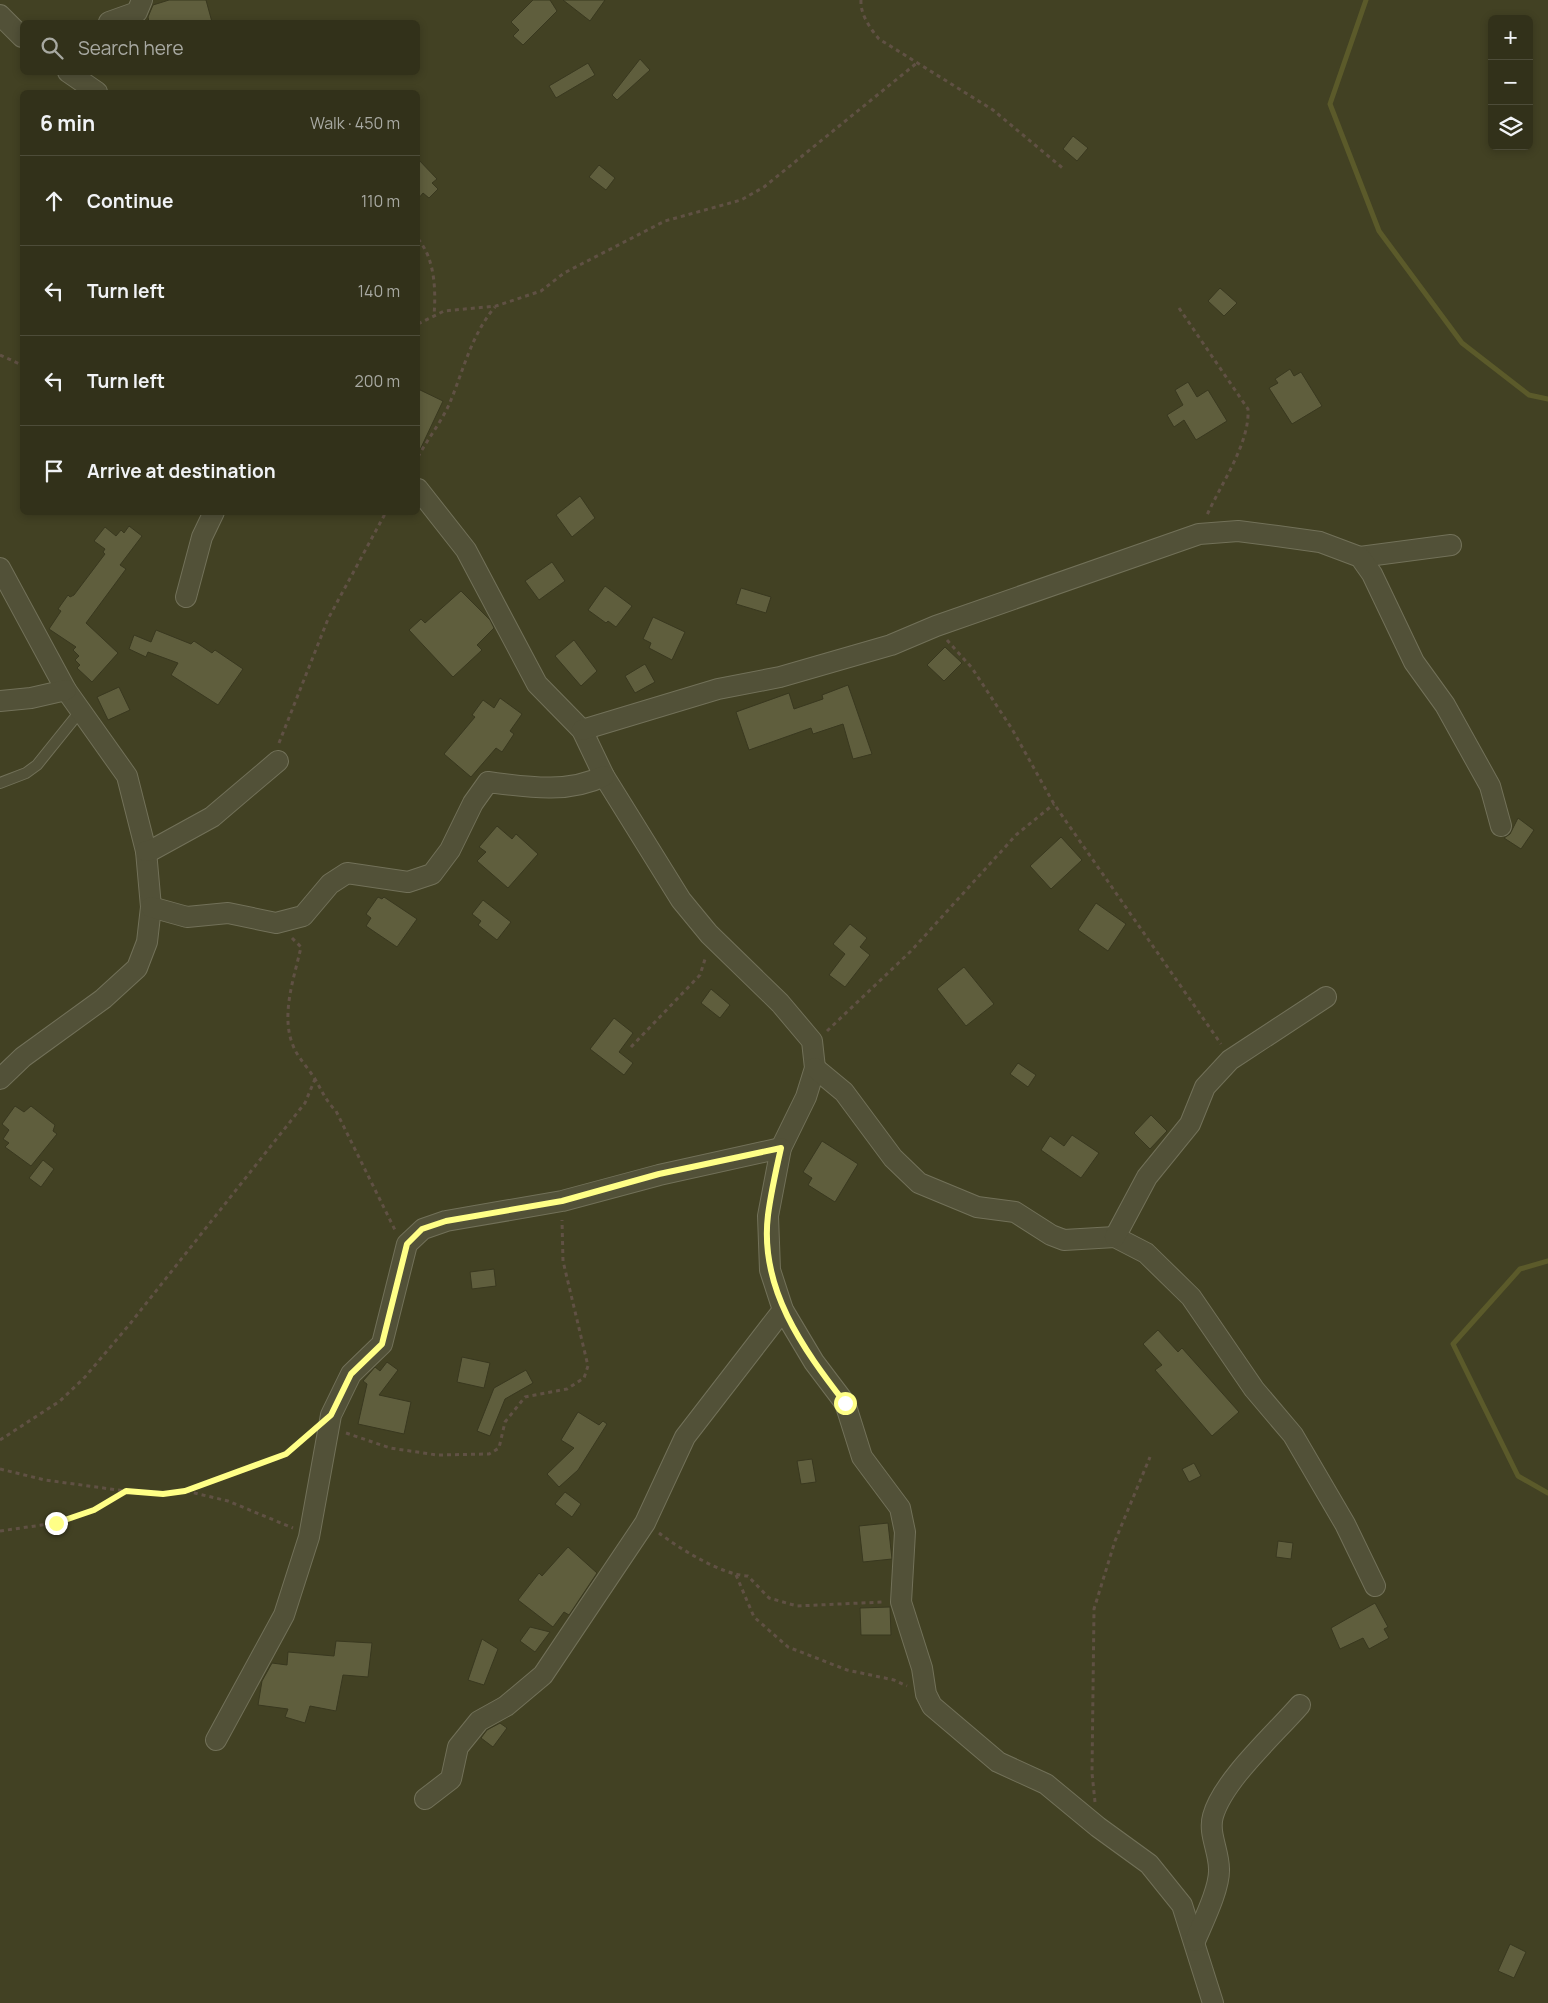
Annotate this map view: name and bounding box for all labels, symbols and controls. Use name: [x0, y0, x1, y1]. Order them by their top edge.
map controls: [1488, 15, 1533, 150]
button: +: [1488, 15, 1533, 60]
search box: [20, 20, 420, 75]
icon: search: [38, 34, 66, 62]
text: Search here: [78, 35, 184, 61]
button: −: [1488, 60, 1533, 105]
button: layers: [1488, 105, 1533, 150]
text: 6 min: [40, 109, 95, 137]
text: Walk · 450 m: [310, 112, 400, 134]
icon: ahead: [40, 187, 68, 215]
text: Continue: [87, 188, 173, 214]
text: 110 m: [361, 190, 400, 212]
icon: left: [40, 277, 68, 305]
text: Turn left: [87, 278, 165, 304]
text: 140 m: [358, 280, 400, 302]
icon: left: [40, 367, 68, 395]
text: Turn left: [87, 368, 165, 394]
text: 200 m: [355, 370, 400, 392]
icon: arrive: [40, 457, 68, 485]
text: Arrive at destination: [87, 458, 276, 484]
route start: [834, 1392, 857, 1415]
route end: [45, 1512, 68, 1535]

